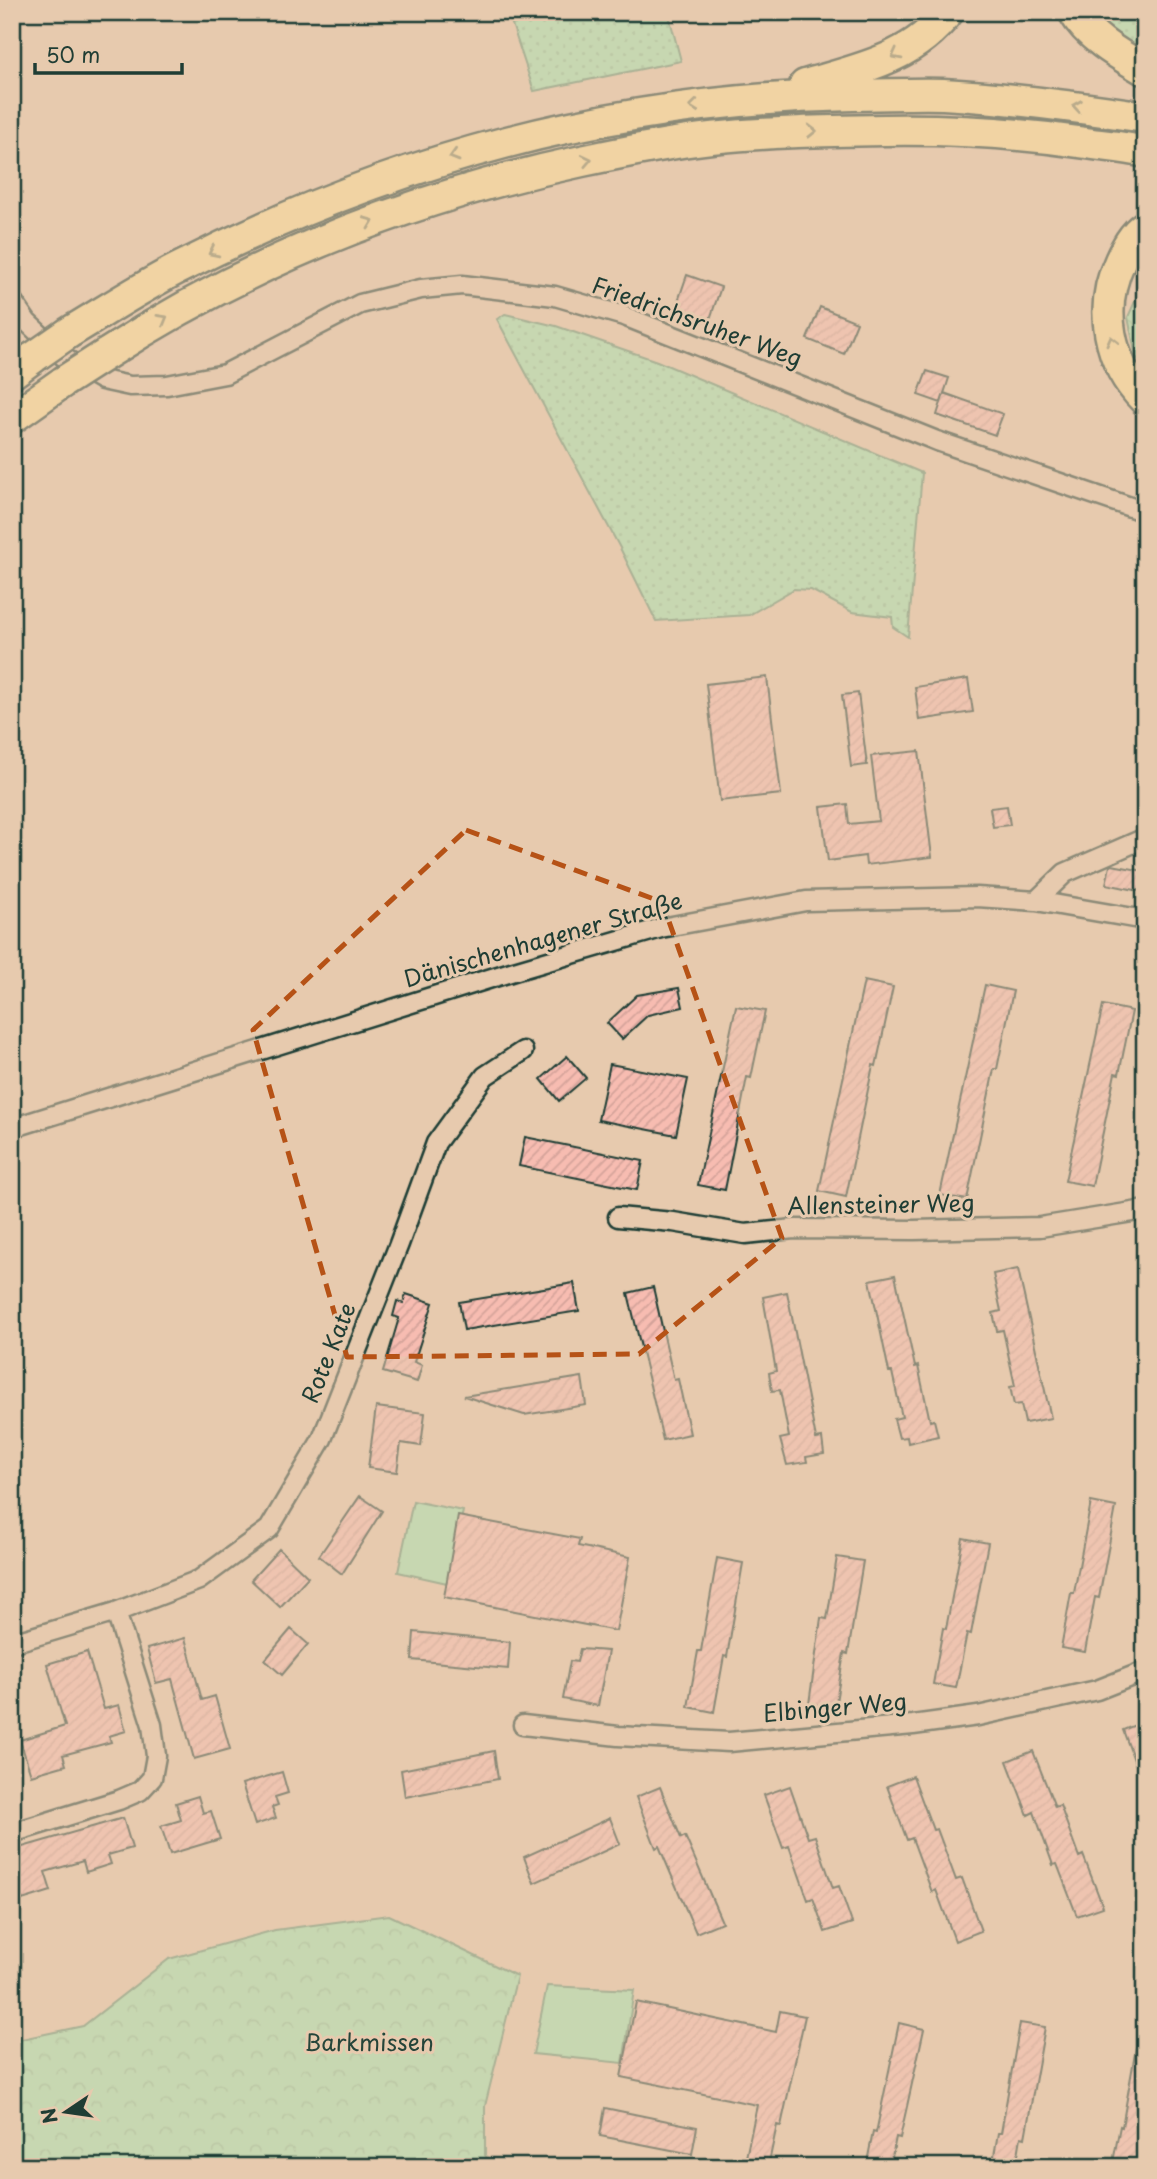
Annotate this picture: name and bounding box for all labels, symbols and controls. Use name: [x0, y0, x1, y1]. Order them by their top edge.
scale bar: [35, 32, 182, 76]
text: 50 m: [46, 38, 100, 70]
one-way arrow: [891, 47, 903, 60]
one-way arrow: [688, 98, 699, 113]
one-way arrow: [1071, 99, 1083, 114]
one-way arrow: [808, 123, 818, 139]
one-way arrow: [448, 147, 460, 162]
one-way arrow: [581, 153, 593, 168]
one-way arrow: [362, 216, 374, 230]
one-way arrow: [208, 244, 220, 258]
street label: Friedrichsruher Weg: [588, 266, 808, 375]
one-way arrow: [156, 314, 169, 327]
one-way arrow: [1106, 336, 1120, 348]
street label: Dänischenhagener Straße: [399, 882, 686, 995]
street label: Allensteiner Weg: [787, 1184, 975, 1223]
street label: Rote Kate: [292, 1297, 364, 1408]
street label: Elbinger Weg: [761, 1683, 908, 1730]
park label: Barkmissen: [304, 2024, 434, 2059]
north arrow: [32, 2078, 102, 2148]
text: N: [33, 2106, 64, 2127]

